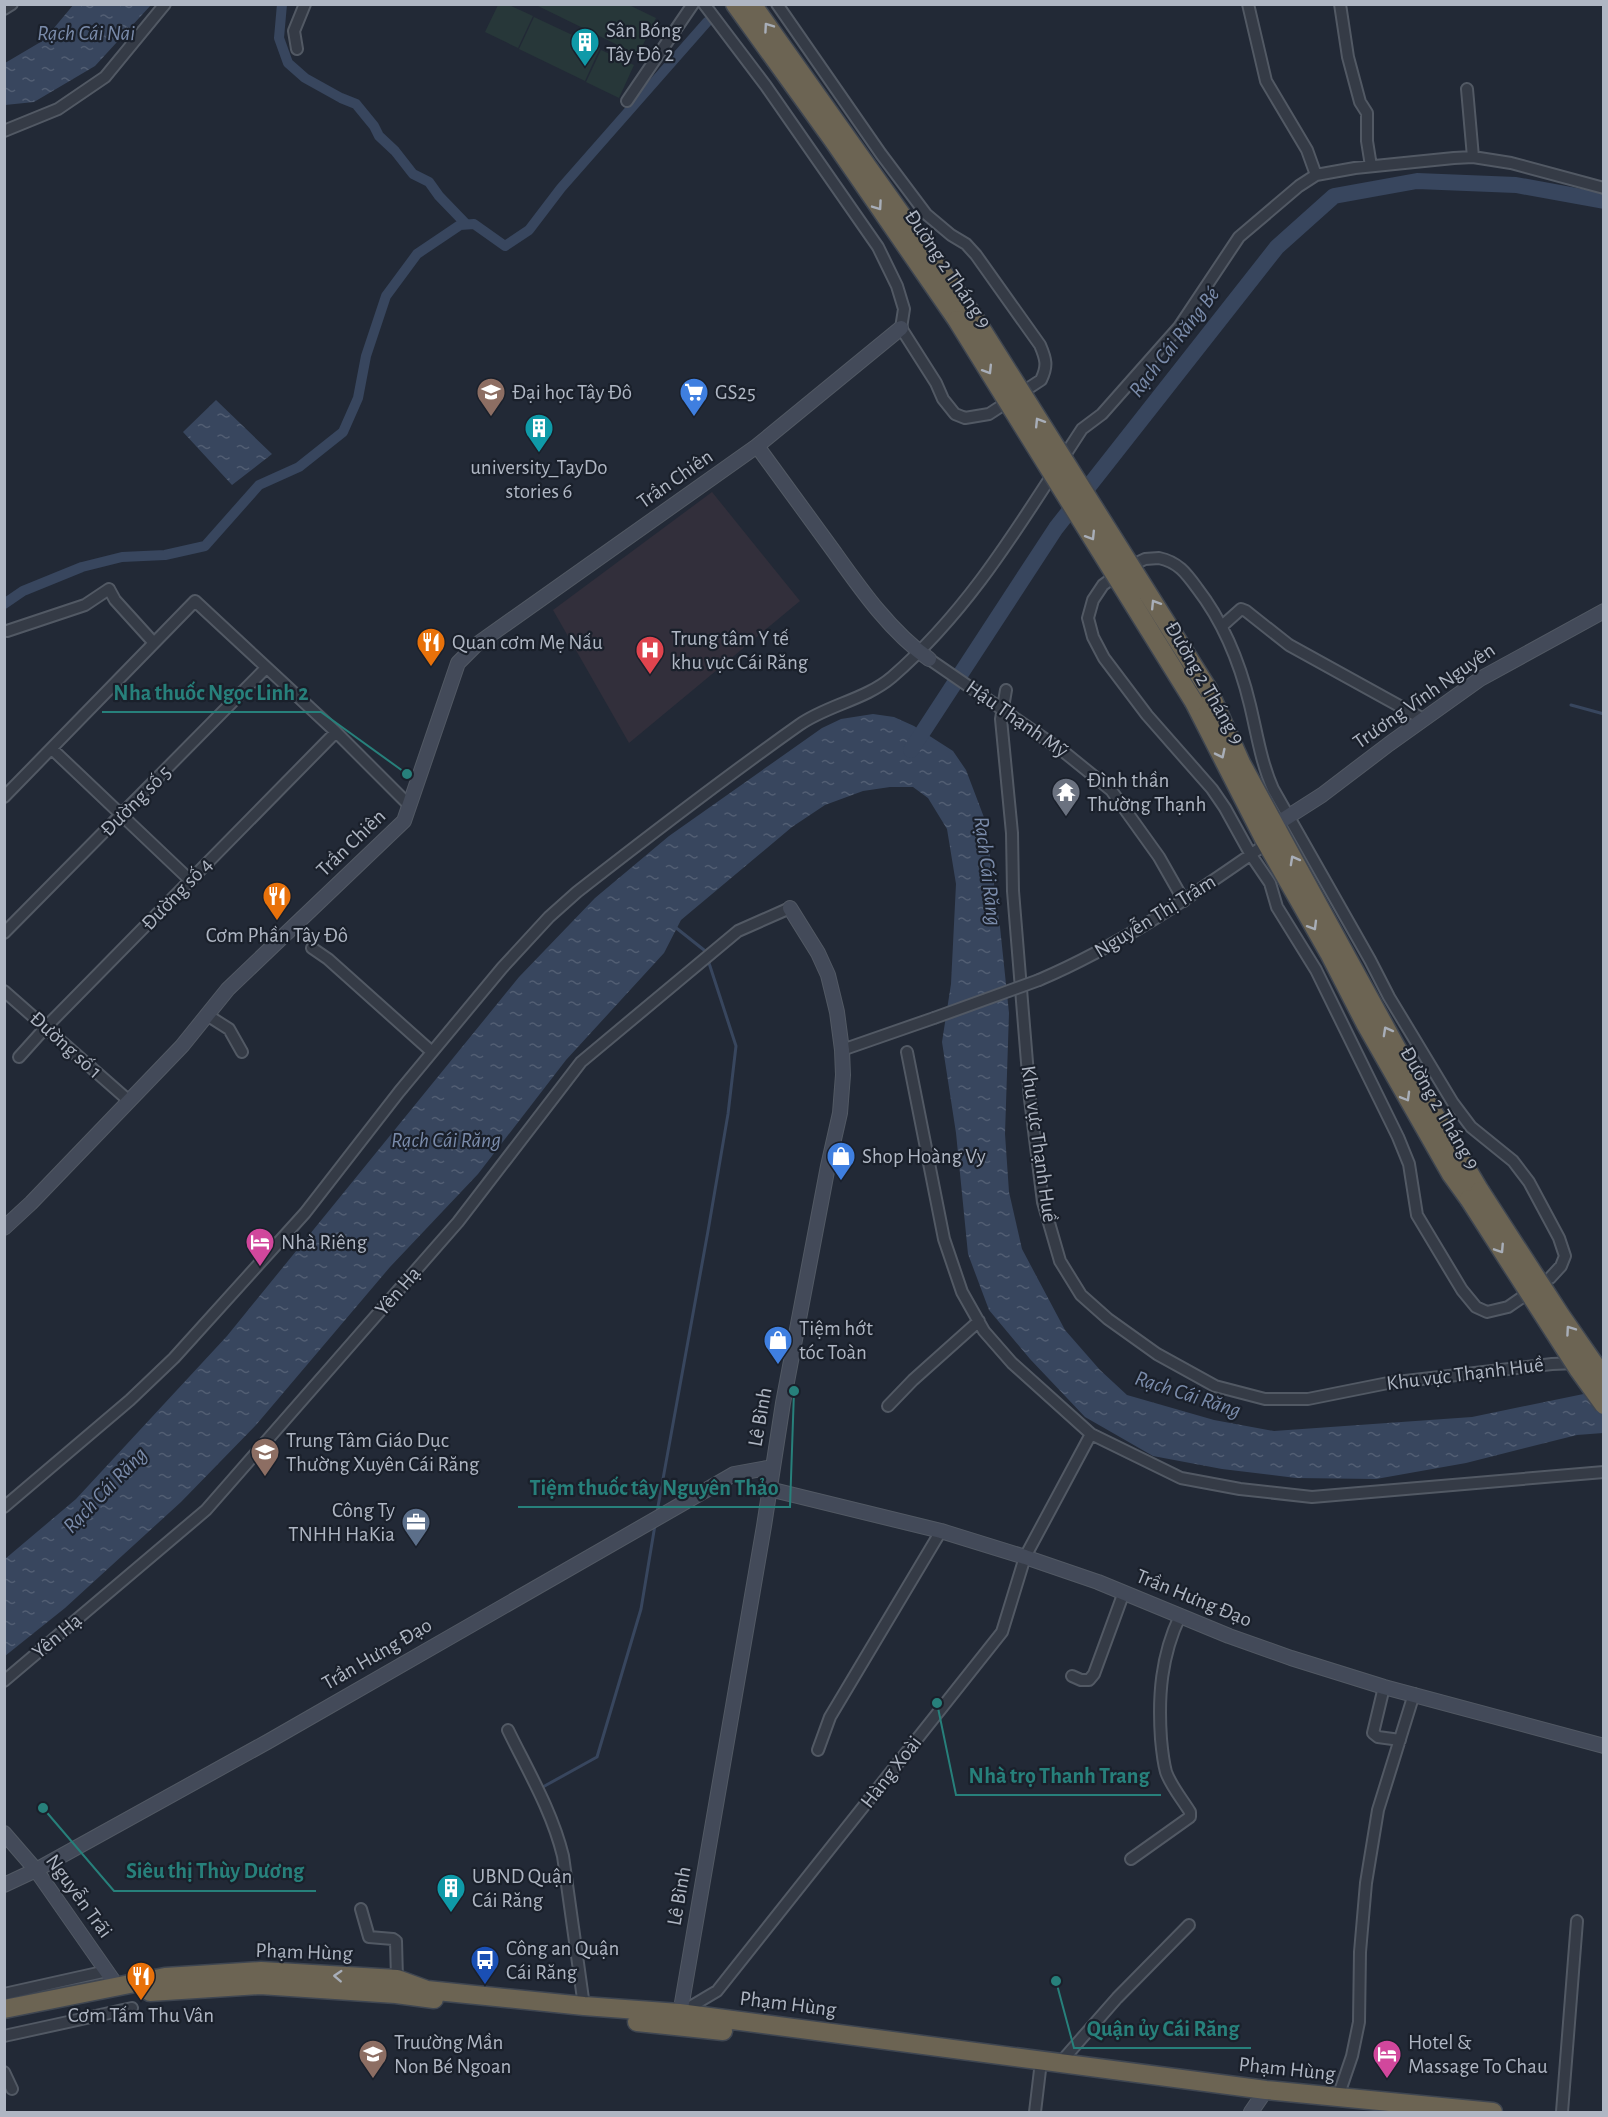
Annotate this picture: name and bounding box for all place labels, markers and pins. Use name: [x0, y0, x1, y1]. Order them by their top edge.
place label: Sân Bóng Tây Đô 2: [606, 20, 682, 65]
building icon: Sân Bóng Tây Đô 2: [569, 26, 601, 68]
school or university icon: Đại học Tây Đô: [475, 376, 507, 418]
supermarket icon: GS25: [678, 376, 710, 418]
place label: Đại học Tây Đô: [512, 382, 632, 403]
place label: GS25: [715, 382, 756, 403]
building icon: university_TayDo stories 6: [523, 412, 555, 454]
place label: university_TayDo stories 6: [470, 457, 608, 502]
restaurant icon: Quan cơm Mẹ Nấu: [415, 626, 447, 668]
place label: Trung tâm Y tế khu vực Cái Răng: [671, 628, 809, 673]
place label: Quan cơm Mẹ Nấu: [452, 632, 603, 653]
hospital icon: Trung tâm Y tế khu vực Cái Răng: [634, 634, 666, 676]
callout: Nha thuốc Ngọc Linh 2: [102, 672, 321, 712]
place label: Đình thần Thường Thạnh: [1087, 770, 1206, 815]
temple icon: Đình thần Thường Thạnh: [1050, 776, 1082, 818]
restaurant icon: Cơm Phần Tây Đô: [261, 880, 293, 922]
place label: Cơm Phần Tây Đô: [206, 925, 348, 946]
shop icon: Shop Hoàng Vy: [825, 1140, 857, 1182]
place label: Shop Hoàng Vy: [862, 1146, 986, 1167]
hotel icon: Nhà Riêng: [244, 1226, 276, 1268]
place label: Nhà Riêng: [281, 1232, 368, 1253]
place label: Tiệm hớt tóc Toàn: [799, 1318, 873, 1363]
shop icon: Tiệm hớt tóc Toàn: [762, 1324, 794, 1366]
place label: Trung Tâm Giáo Dục Thường Xuyên Cái Răng: [286, 1430, 480, 1475]
school or university icon: Trung Tâm Giáo Dục Thường Xuyên Cái Răng: [249, 1436, 281, 1478]
callout: Tiệm thuốc tây Nguyên Thảo: [518, 1467, 790, 1507]
place label: Công Ty TNHH HaKia: [288, 1500, 395, 1545]
office icon: Công Ty TNHH HaKia: [400, 1506, 432, 1548]
callout: Nhà trọ Thanh Trang: [956, 1755, 1161, 1795]
callout: Siêu thị Thùy Dương: [114, 1851, 316, 1891]
place label: UBND Quận Cái Răng: [472, 1866, 572, 1911]
building icon: UBND Quận Cái Răng: [435, 1872, 467, 1914]
place label: Công an Quận Cái Răng: [506, 1938, 619, 1983]
bus stop icon: Công an Quận Cái Răng: [469, 1944, 501, 1986]
restaurant icon: Cơm Tấm Thu Vân: [125, 1960, 157, 2002]
place label: Cơm Tấm Thu Vân: [68, 2005, 214, 2026]
callout: Quận ủy Cái Răng: [1074, 2008, 1251, 2048]
place label: Truường Mần Non Bé Ngoan: [394, 2032, 511, 2077]
place label: Hotel & Massage To Chau: [1408, 2032, 1548, 2077]
school or university icon: Truường Mần Non Bé Ngoan: [357, 2038, 389, 2080]
hotel icon: Hotel & Massage To Chau: [1371, 2038, 1403, 2080]

